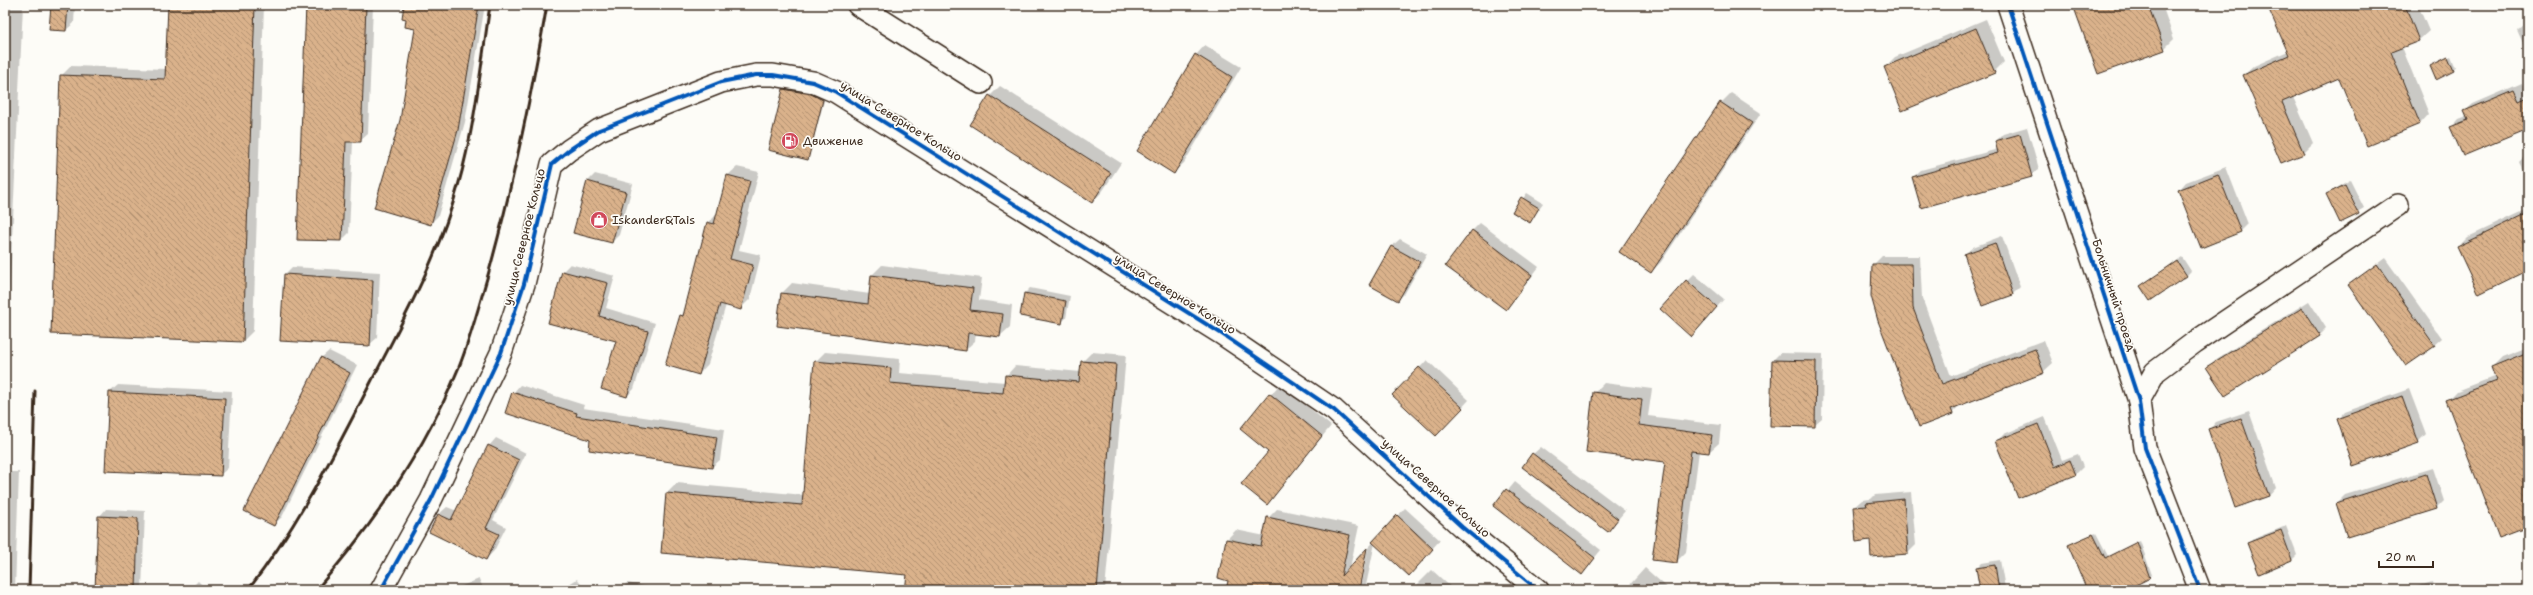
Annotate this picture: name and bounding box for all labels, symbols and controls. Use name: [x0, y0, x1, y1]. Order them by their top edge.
street label: улица Северное Кольцо: [837, 77, 965, 165]
fuel station icon: Движение: [780, 131, 800, 151]
place label: Движение: [803, 133, 864, 149]
street label: улица Северное Кольцо: [499, 167, 549, 307]
shop icon: Iskander&Tais: [589, 210, 609, 230]
place label: Iskander&Tais: [612, 212, 695, 228]
street label: Больничный проезд: [2088, 237, 2140, 354]
street label: улица Северное Кольцо: [1111, 250, 1239, 338]
street label: улица Северное Кольцо: [1378, 435, 1494, 541]
scale bar: [2379, 543, 2433, 569]
text: 20 m: [2385, 549, 2416, 565]

